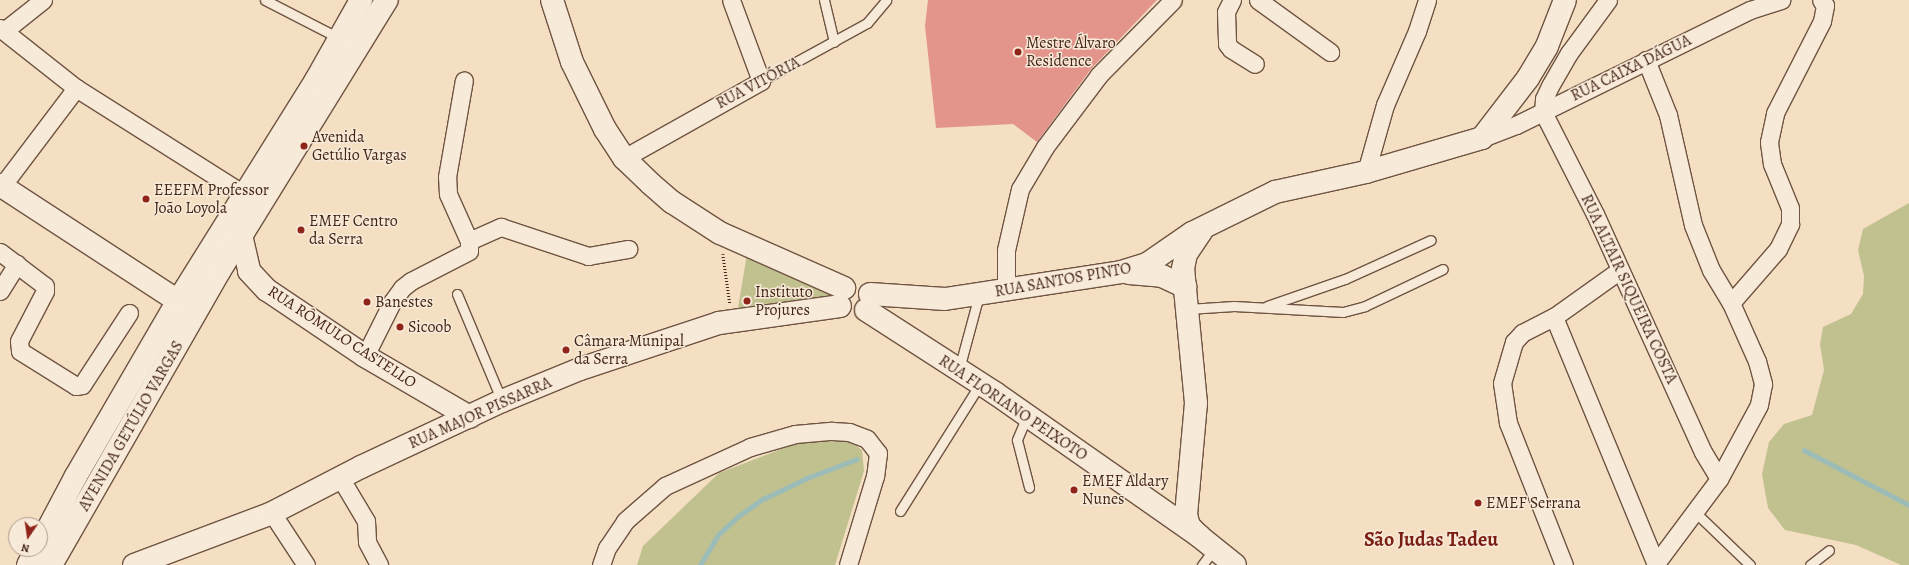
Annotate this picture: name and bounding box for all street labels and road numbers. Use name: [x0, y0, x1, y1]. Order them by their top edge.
street label: RUA CAIXA DÁGUA: [1568, 31, 1694, 105]
street label: RUA VITÓRIA: [713, 53, 803, 113]
street label: RUA ALTAIR SIQUEIRA COSTA: [1577, 191, 1681, 387]
street label: RUA SANTOS PINTO: [993, 259, 1133, 301]
street label: RUA RÔMULO CASTELLO: [264, 282, 420, 392]
street label: AVENIDA GETÚLIO VARGAS: [74, 338, 188, 514]
street label: RUA FLORIANO PEIXOTO: [935, 351, 1091, 465]
street label: RUA MAJOR PISSARRA: [406, 373, 554, 453]

